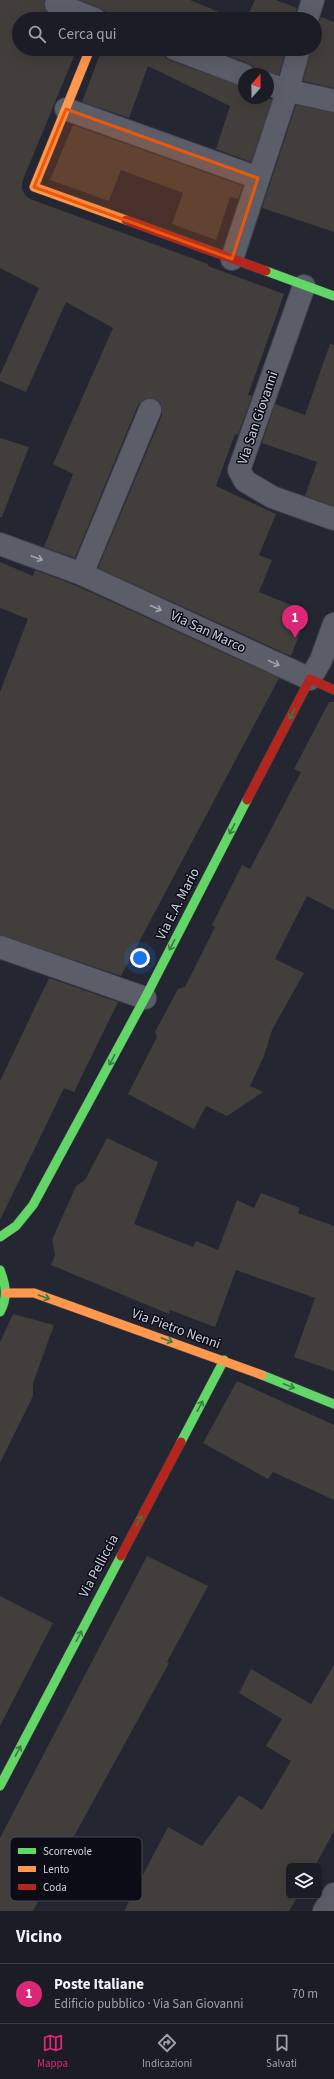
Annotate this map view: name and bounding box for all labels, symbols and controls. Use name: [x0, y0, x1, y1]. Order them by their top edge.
search box: [12, 12, 322, 56]
icon: search: [26, 23, 48, 45]
text: Cerca qui: [58, 24, 117, 45]
north arrow: [238, 68, 274, 104]
street label: Via San Giovanni: [233, 369, 283, 467]
one-way arrow: [30, 554, 42, 562]
one-way arrow: [150, 605, 162, 612]
pin: 1: [282, 605, 308, 638]
street label: Via San Marco: [167, 606, 249, 658]
one-way arrow: [268, 660, 280, 667]
one-way arrow: [287, 708, 295, 720]
one-way arrow: [228, 823, 235, 835]
street label: Via E.A. Mario: [151, 865, 205, 943]
one-way arrow: [168, 939, 176, 951]
your location: [130, 948, 150, 968]
one-way arrow: [107, 1054, 115, 1066]
one-way arrow: [38, 1293, 50, 1301]
street label: Via Pietro Nenni: [129, 1304, 223, 1354]
one-way arrow: [160, 1337, 172, 1345]
one-way arrow: [282, 1382, 294, 1390]
one-way arrow: [196, 1400, 204, 1412]
one-way arrow: [136, 1515, 143, 1527]
street label: Via Pelliccia: [74, 1531, 124, 1601]
one-way arrow: [75, 1630, 83, 1642]
one-way arrow: [15, 1745, 22, 1757]
legend: [10, 1837, 142, 1901]
text: Scorrevole: [43, 1844, 93, 1859]
text: Lento: [43, 1862, 69, 1877]
map controls: [286, 1863, 322, 1899]
button: layers: [286, 1863, 322, 1899]
text: Coda: [43, 1880, 67, 1895]
text: Vicino: [16, 1925, 62, 1949]
text: Poste Italiane: [54, 1974, 144, 1995]
text: 1: [26, 1985, 32, 2003]
text: 70 m: [292, 1985, 318, 2003]
text: Edificio pubblico · Via San Giovanni: [54, 1995, 243, 2013]
tab: Mappa: [37, 2032, 68, 2071]
tab: Indicazioni: [142, 2032, 192, 2071]
tab: Salvati: [266, 2032, 297, 2071]

